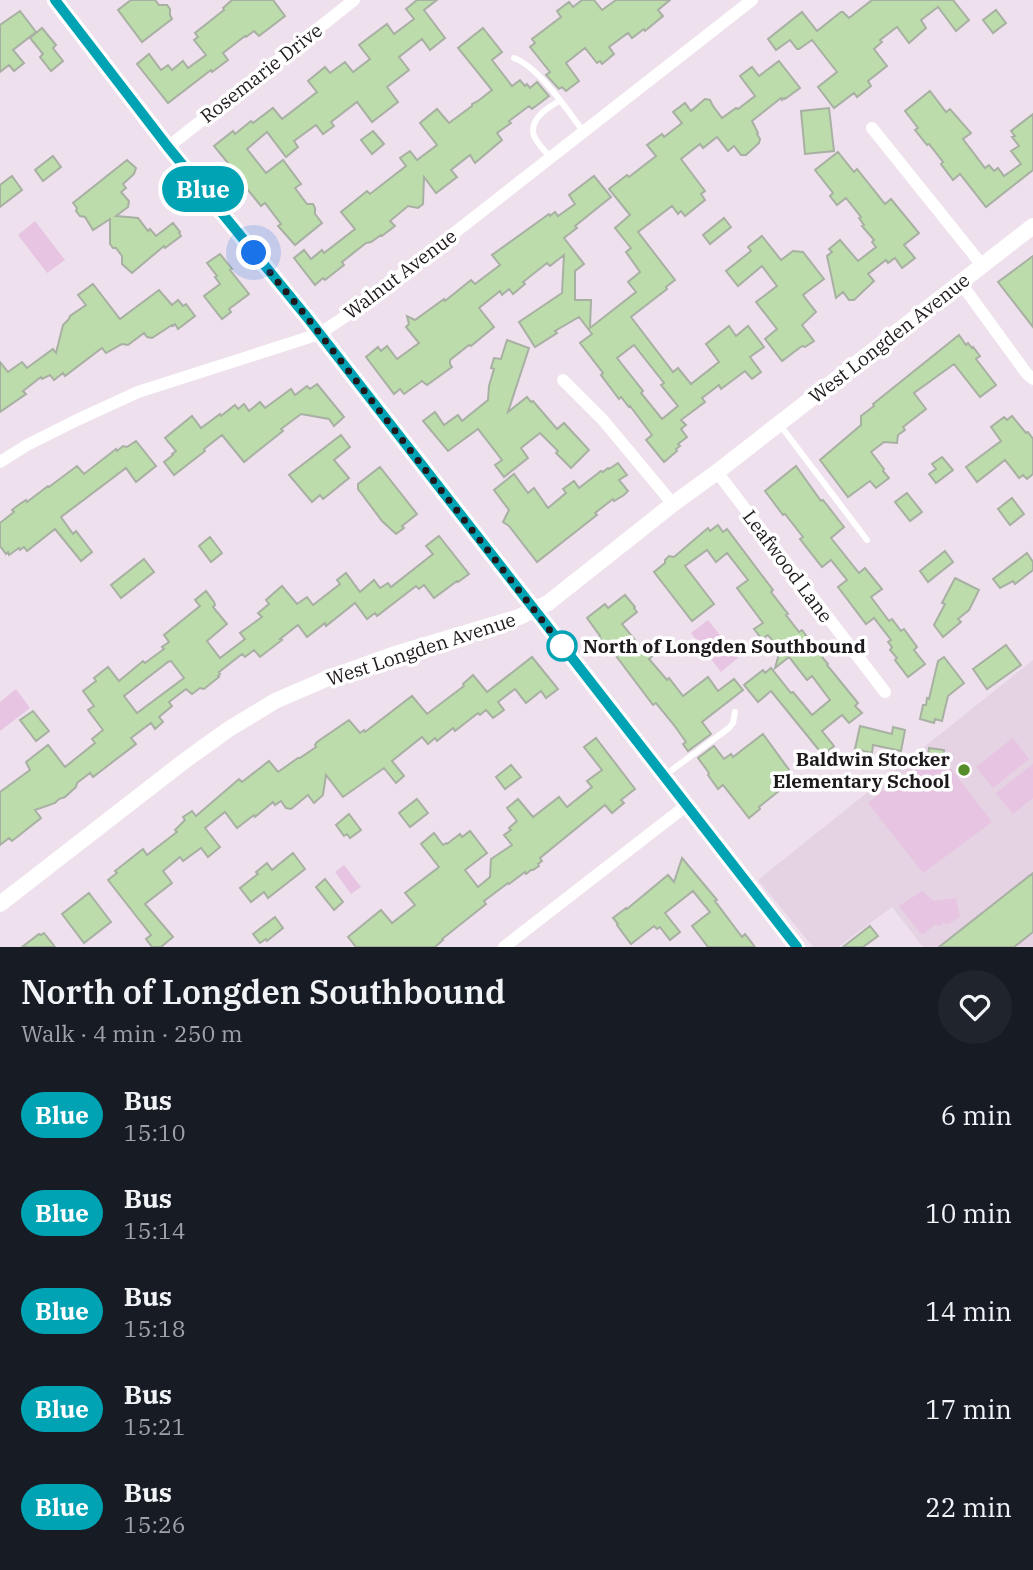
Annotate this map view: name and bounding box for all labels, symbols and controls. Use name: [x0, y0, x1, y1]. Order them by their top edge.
street label: Rosemarie Drive: [195, 18, 327, 128]
line badge: Blue: [154, 166, 252, 212]
text: Blue: [176, 173, 230, 205]
street label: Walnut Avenue: [339, 224, 461, 324]
your location: [236, 235, 271, 270]
street label: West Longden Avenue: [804, 268, 974, 408]
street label: Leafwood Lane: [738, 505, 838, 627]
street label: West Longden Avenue: [323, 607, 519, 691]
marker: North of Longden Southbound: [547, 631, 577, 661]
place label: North of Longden Southbound: [583, 634, 866, 658]
place label: Baldwin Stocker Elementary School: [773, 747, 951, 793]
marker: Baldwin Stocker Elementary School: [956, 762, 972, 778]
text: North of Longden Southbound: [21, 970, 506, 1013]
button: heart: [938, 970, 1012, 1044]
text: Walk · 4 min · 250 m: [21, 1018, 243, 1048]
text: Bus: [124, 1083, 172, 1117]
text: 6 min: [941, 1098, 1012, 1132]
text: Blue: [35, 1099, 89, 1131]
text: 15:10: [124, 1117, 186, 1147]
text: Bus: [124, 1181, 172, 1215]
text: 10 min: [925, 1196, 1012, 1230]
text: Blue: [35, 1197, 89, 1229]
text: 15:14: [124, 1215, 186, 1245]
text: Bus: [124, 1279, 172, 1313]
text: 14 min: [925, 1294, 1012, 1328]
text: Blue: [35, 1295, 89, 1327]
text: 15:18: [124, 1313, 186, 1343]
text: Bus: [124, 1377, 172, 1411]
text: 17 min: [925, 1392, 1012, 1426]
text: Blue: [35, 1393, 89, 1425]
text: 15:21: [124, 1411, 186, 1441]
text: Bus: [124, 1475, 172, 1509]
text: 22 min: [925, 1490, 1012, 1524]
text: Blue: [35, 1491, 89, 1523]
text: 15:26: [124, 1509, 186, 1539]

